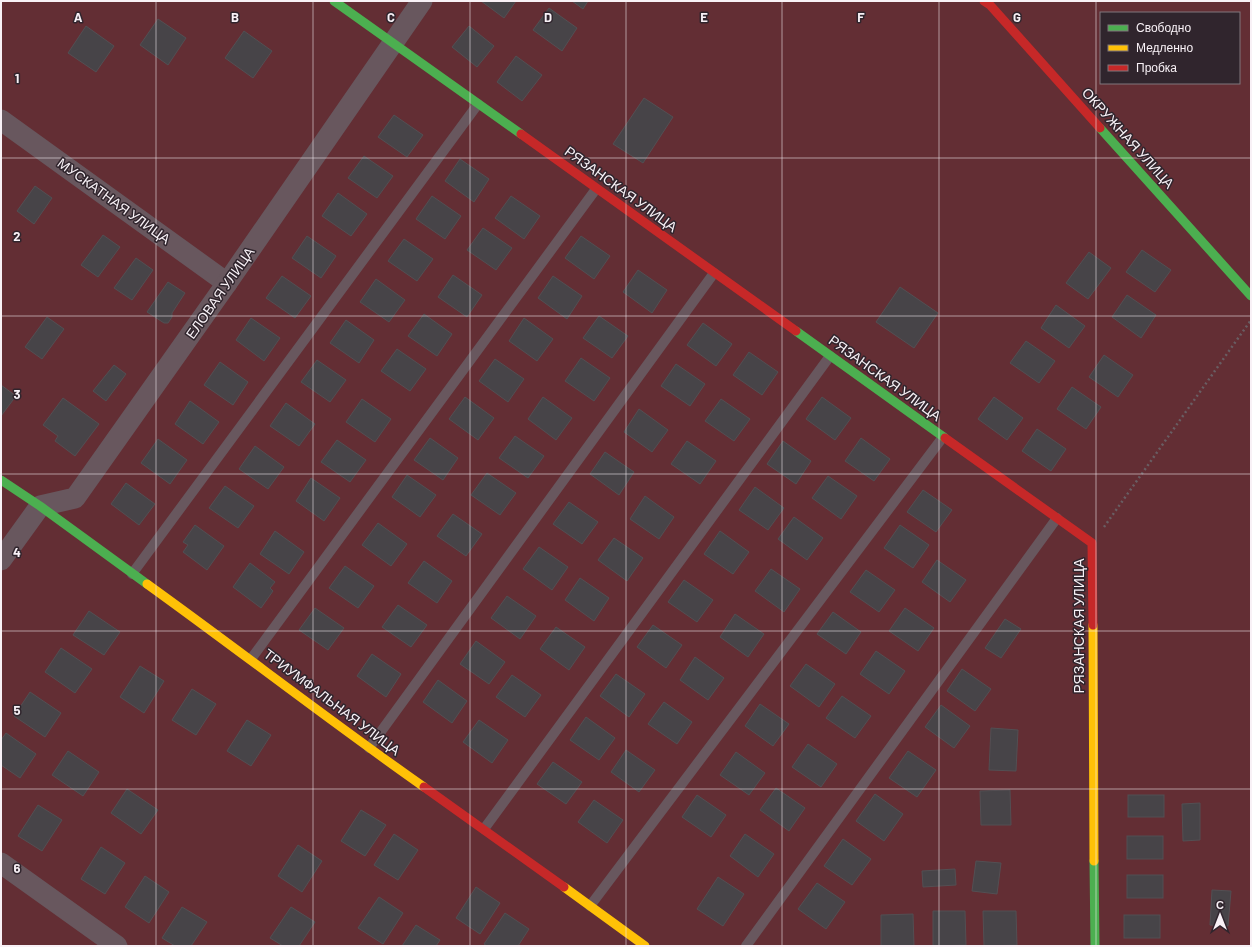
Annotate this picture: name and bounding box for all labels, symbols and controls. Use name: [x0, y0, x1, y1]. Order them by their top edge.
text: A: [74, 9, 83, 25]
text: B: [231, 9, 239, 25]
text: C: [387, 9, 395, 25]
text: D: [544, 9, 552, 25]
text: E: [700, 9, 708, 25]
text: F: [857, 9, 865, 25]
text: G: [1013, 9, 1021, 25]
legend: [1100, 12, 1240, 84]
text: Свободно: [1136, 20, 1191, 35]
text: Медленно: [1136, 40, 1193, 55]
text: Пробка: [1136, 60, 1177, 75]
text: 1: [15, 70, 19, 86]
street label: ОКРУЖНАЯ УЛИЦА: [1079, 84, 1178, 192]
street label: РЯЗАНСКАЯ УЛИЦА: [562, 142, 681, 236]
street label: МУСКАТНАЯ УЛИЦА: [55, 154, 175, 248]
text: 2: [13, 228, 21, 244]
street label: ЕЛОВАЯ УЛИЦА: [182, 243, 258, 342]
street label: РЯЗАНСКАЯ УЛИЦА: [826, 331, 945, 425]
text: 3: [13, 386, 21, 402]
text: 4: [13, 544, 21, 560]
street label: РЯЗАНСКАЯ УЛИЦА: [1070, 558, 1087, 693]
street label: ТРИУМФАЛЬНАЯ УЛИЦА: [261, 645, 404, 759]
text: 5: [13, 702, 21, 718]
text: 6: [14, 860, 21, 876]
north arrow: [1200, 895, 1240, 935]
text: С: [1216, 898, 1224, 911]

